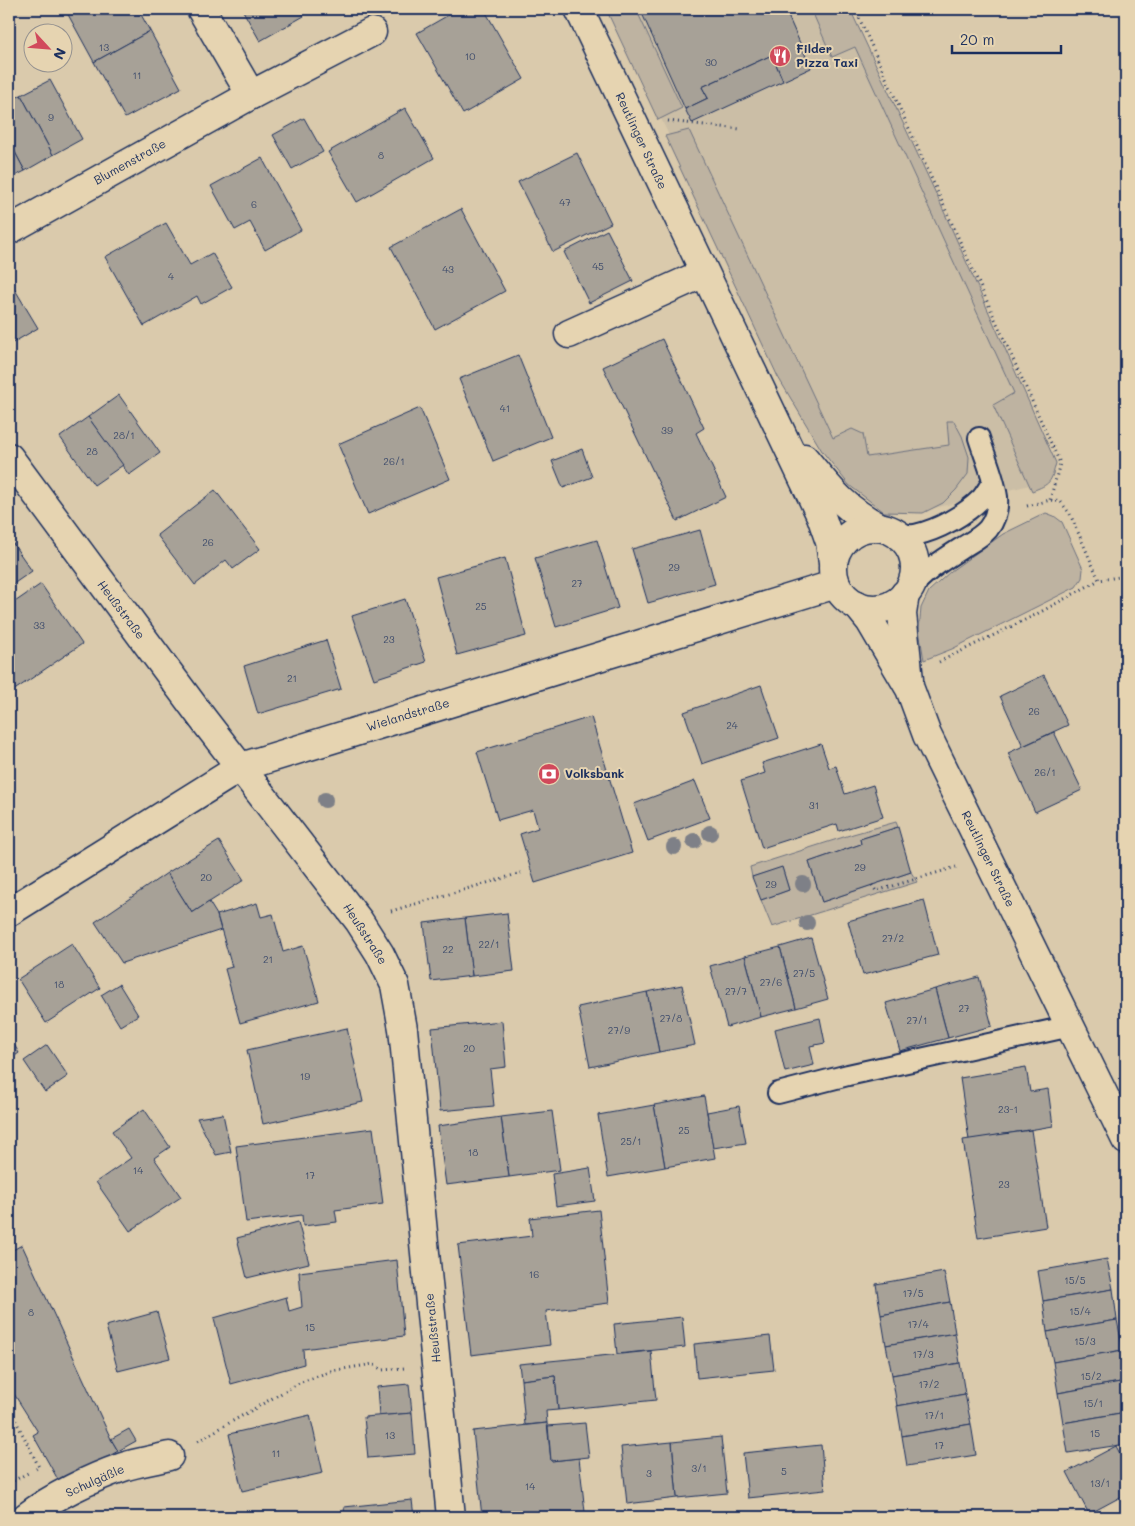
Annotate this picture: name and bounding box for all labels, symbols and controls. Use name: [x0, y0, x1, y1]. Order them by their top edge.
north arrow: [22, 22, 72, 72]
scale bar: [952, 22, 1061, 54]
text: 20 m: [960, 29, 994, 49]
house number: 13: [99, 40, 109, 54]
place label: Filder Pizza Taxi: [796, 40, 858, 70]
restaurant icon: Filder Pizza Taxi: [768, 44, 792, 68]
text: N: [49, 45, 71, 63]
house number: 10: [465, 49, 475, 63]
house number: 30: [705, 55, 717, 69]
house number: 11: [133, 68, 141, 82]
street label: Reutlinger Straße: [612, 90, 671, 192]
house number: 9: [48, 110, 54, 124]
street label: Blumenstraße: [91, 135, 169, 188]
house number: 8: [378, 148, 384, 162]
house number: 47: [559, 195, 571, 209]
house number: 6: [251, 197, 257, 211]
house number: 45: [592, 259, 604, 273]
house number: 43: [442, 262, 454, 276]
house number: 4: [168, 269, 174, 283]
house number: 41: [500, 401, 510, 415]
house number: 39: [661, 423, 673, 437]
house number: 28/1: [113, 428, 135, 442]
house number: 28: [86, 444, 98, 458]
house number: 26/1: [383, 454, 405, 468]
house number: 26: [202, 535, 214, 549]
house number: 29: [668, 560, 680, 574]
house number: 27: [571, 576, 583, 590]
street label: Heußstraße: [94, 577, 149, 642]
house number: 25: [475, 599, 487, 613]
house number: 33: [33, 618, 45, 632]
house number: 23: [383, 632, 395, 646]
house number: 21: [287, 671, 297, 685]
street label: Wielandstraße: [364, 694, 451, 734]
house number: 26: [1028, 704, 1040, 718]
house number: 24: [726, 718, 738, 732]
bank icon: Volksbank: [537, 762, 561, 786]
place label: Volksbank: [565, 765, 624, 781]
house number: 26/1: [1034, 765, 1056, 779]
house number: 31: [809, 798, 819, 812]
street label: Reutlinger Straße: [959, 808, 1019, 909]
house number: 29: [854, 860, 866, 874]
house number: 20: [200, 870, 212, 884]
house number: 29: [765, 877, 777, 891]
street label: Heußstraße: [340, 900, 392, 967]
house number: 27/2: [882, 931, 904, 945]
house number: 22/1: [479, 937, 499, 951]
house number: 22: [442, 942, 454, 956]
house number: 21: [263, 952, 273, 966]
house number: 27/5: [793, 966, 815, 980]
house number: 27/6: [760, 975, 782, 989]
house number: 18: [54, 977, 64, 991]
house number: 27/7: [725, 984, 747, 998]
house number: 27: [958, 1001, 970, 1015]
house number: 27/8: [660, 1011, 682, 1025]
house number: 27/1: [907, 1013, 927, 1027]
house number: 27/9: [608, 1023, 630, 1037]
house number: 20: [463, 1041, 475, 1055]
house number: 19: [300, 1069, 310, 1083]
house number: 23-1: [998, 1102, 1018, 1116]
house number: 25: [678, 1123, 690, 1137]
house number: 25/1: [620, 1134, 642, 1148]
house number: 18: [468, 1145, 478, 1159]
house number: 14: [133, 1163, 143, 1177]
house number: 17: [305, 1168, 315, 1182]
house number: 23: [998, 1177, 1010, 1191]
house number: 16: [529, 1267, 539, 1281]
house number: 15/5: [1064, 1273, 1086, 1287]
house number: 17/5: [902, 1286, 924, 1300]
street label: Heußstraße: [420, 1293, 444, 1364]
house number: 15/4: [1069, 1304, 1091, 1318]
house number: 8: [28, 1305, 34, 1319]
house number: 17/4: [907, 1317, 929, 1331]
house number: 15: [305, 1320, 315, 1334]
house number: 15/3: [1074, 1334, 1096, 1348]
house number: 17/3: [912, 1347, 934, 1361]
house number: 15/2: [1080, 1369, 1102, 1383]
house number: 17/2: [919, 1377, 939, 1391]
house number: 15/1: [1083, 1396, 1103, 1410]
house number: 17/1: [924, 1408, 944, 1422]
house number: 15: [1090, 1426, 1100, 1440]
house number: 13: [385, 1428, 395, 1442]
house number: 17: [934, 1438, 944, 1452]
house number: 11: [272, 1446, 280, 1460]
street label: Schulgäßle: [63, 1460, 126, 1500]
house number: 3/1: [691, 1461, 707, 1475]
house number: 5: [781, 1464, 787, 1478]
house number: 3: [646, 1466, 652, 1480]
house number: 13/1: [1090, 1476, 1110, 1490]
house number: 14: [525, 1479, 535, 1493]

